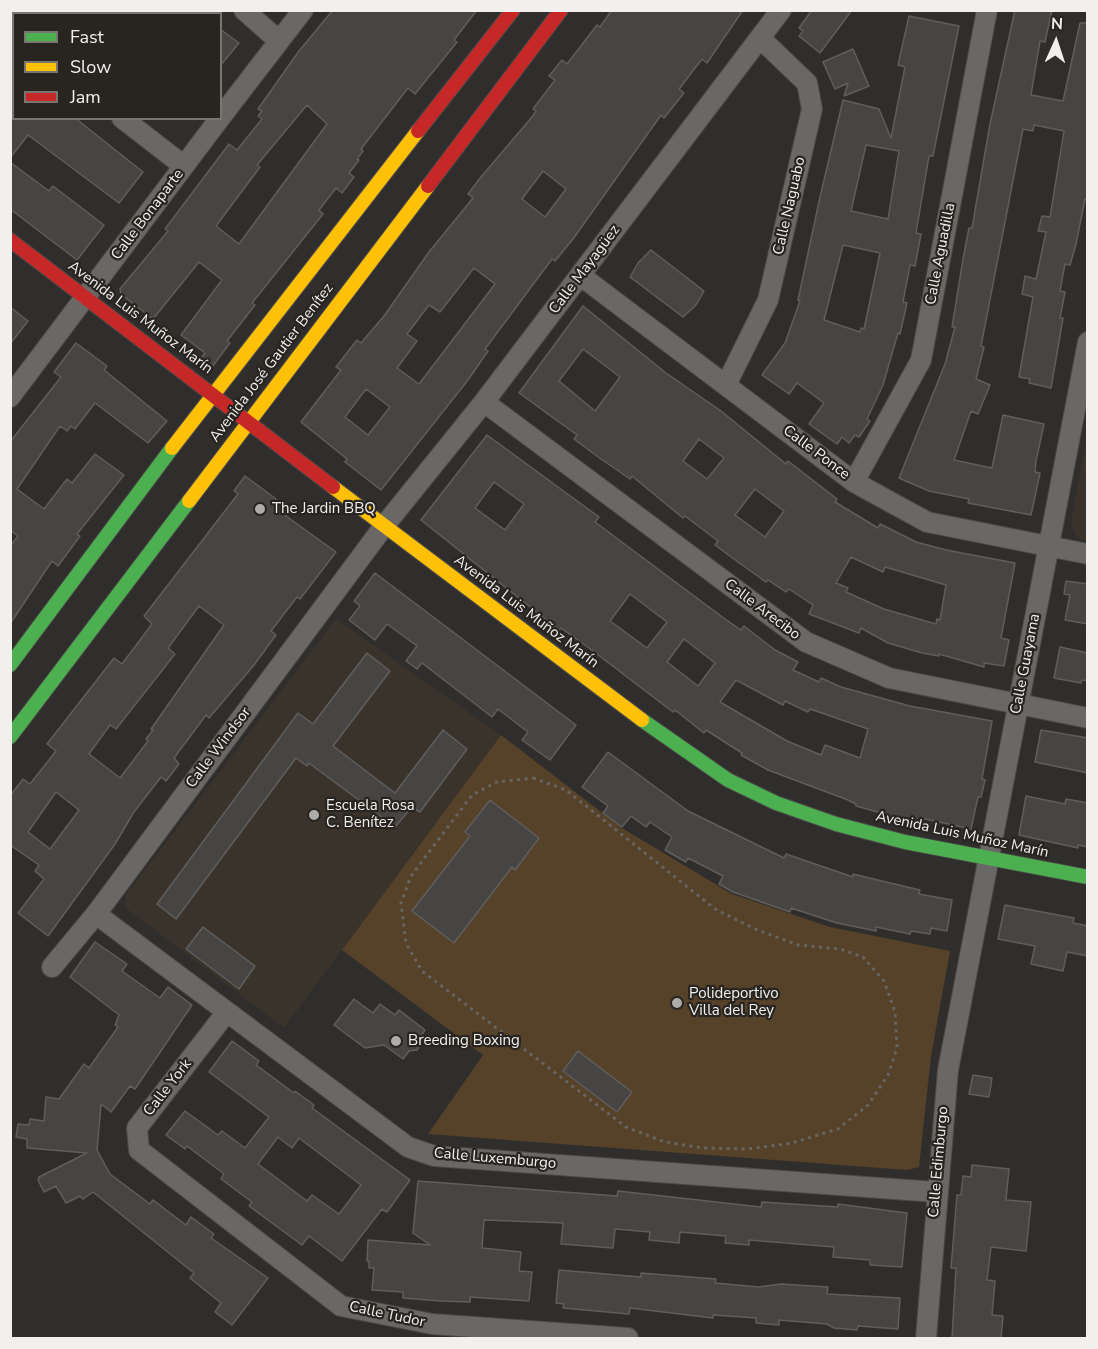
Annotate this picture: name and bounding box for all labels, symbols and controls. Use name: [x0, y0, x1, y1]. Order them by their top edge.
legend: [12, 12, 222, 120]
north arrow: [1026, 12, 1086, 72]
text: N: [1050, 13, 1063, 35]
text: Fast: [70, 25, 104, 49]
text: Slow: [70, 55, 111, 79]
text: Jam: [70, 85, 101, 109]
street label: Calle Naguabo: [770, 155, 810, 257]
street label: Calle Bonaparte: [108, 166, 188, 264]
street label: Calle Aguadilla: [922, 201, 960, 307]
street label: Calle Mayagüez: [546, 222, 624, 318]
street label: Avenida Luis Muñoz Marín: [64, 258, 216, 378]
street label: Avenida José Gautier Benítez: [206, 280, 338, 446]
street label: Calle Ponce: [779, 422, 853, 484]
place label: The Jardin BBQ: [272, 500, 376, 518]
marker: The Jardin BBQ: [253, 502, 267, 516]
street label: Avenida Luis Muñoz Marín: [450, 552, 602, 672]
street label: Calle Arecibo: [721, 576, 803, 644]
street label: Calle Guayama: [1007, 612, 1045, 716]
street label: Calle Windsor: [183, 704, 255, 792]
place label: Escuela Rosa C. Benítez: [326, 797, 415, 832]
marker: Escuela Rosa C. Benítez: [307, 808, 321, 822]
street label: Avenida Luis Muñoz Marín: [874, 808, 1050, 862]
place label: Polideportivo Villa del Rey: [689, 985, 779, 1020]
marker: Polideportivo Villa del Rey: [670, 996, 684, 1010]
place label: Breeding Boxing: [408, 1032, 520, 1050]
marker: Breeding Boxing: [389, 1034, 403, 1048]
street label: Calle York: [140, 1056, 196, 1120]
street label: Calle Edimburgo: [925, 1106, 953, 1218]
street label: Calle Luxemburgo: [433, 1145, 557, 1173]
street label: Calle Tudor: [347, 1298, 427, 1332]

